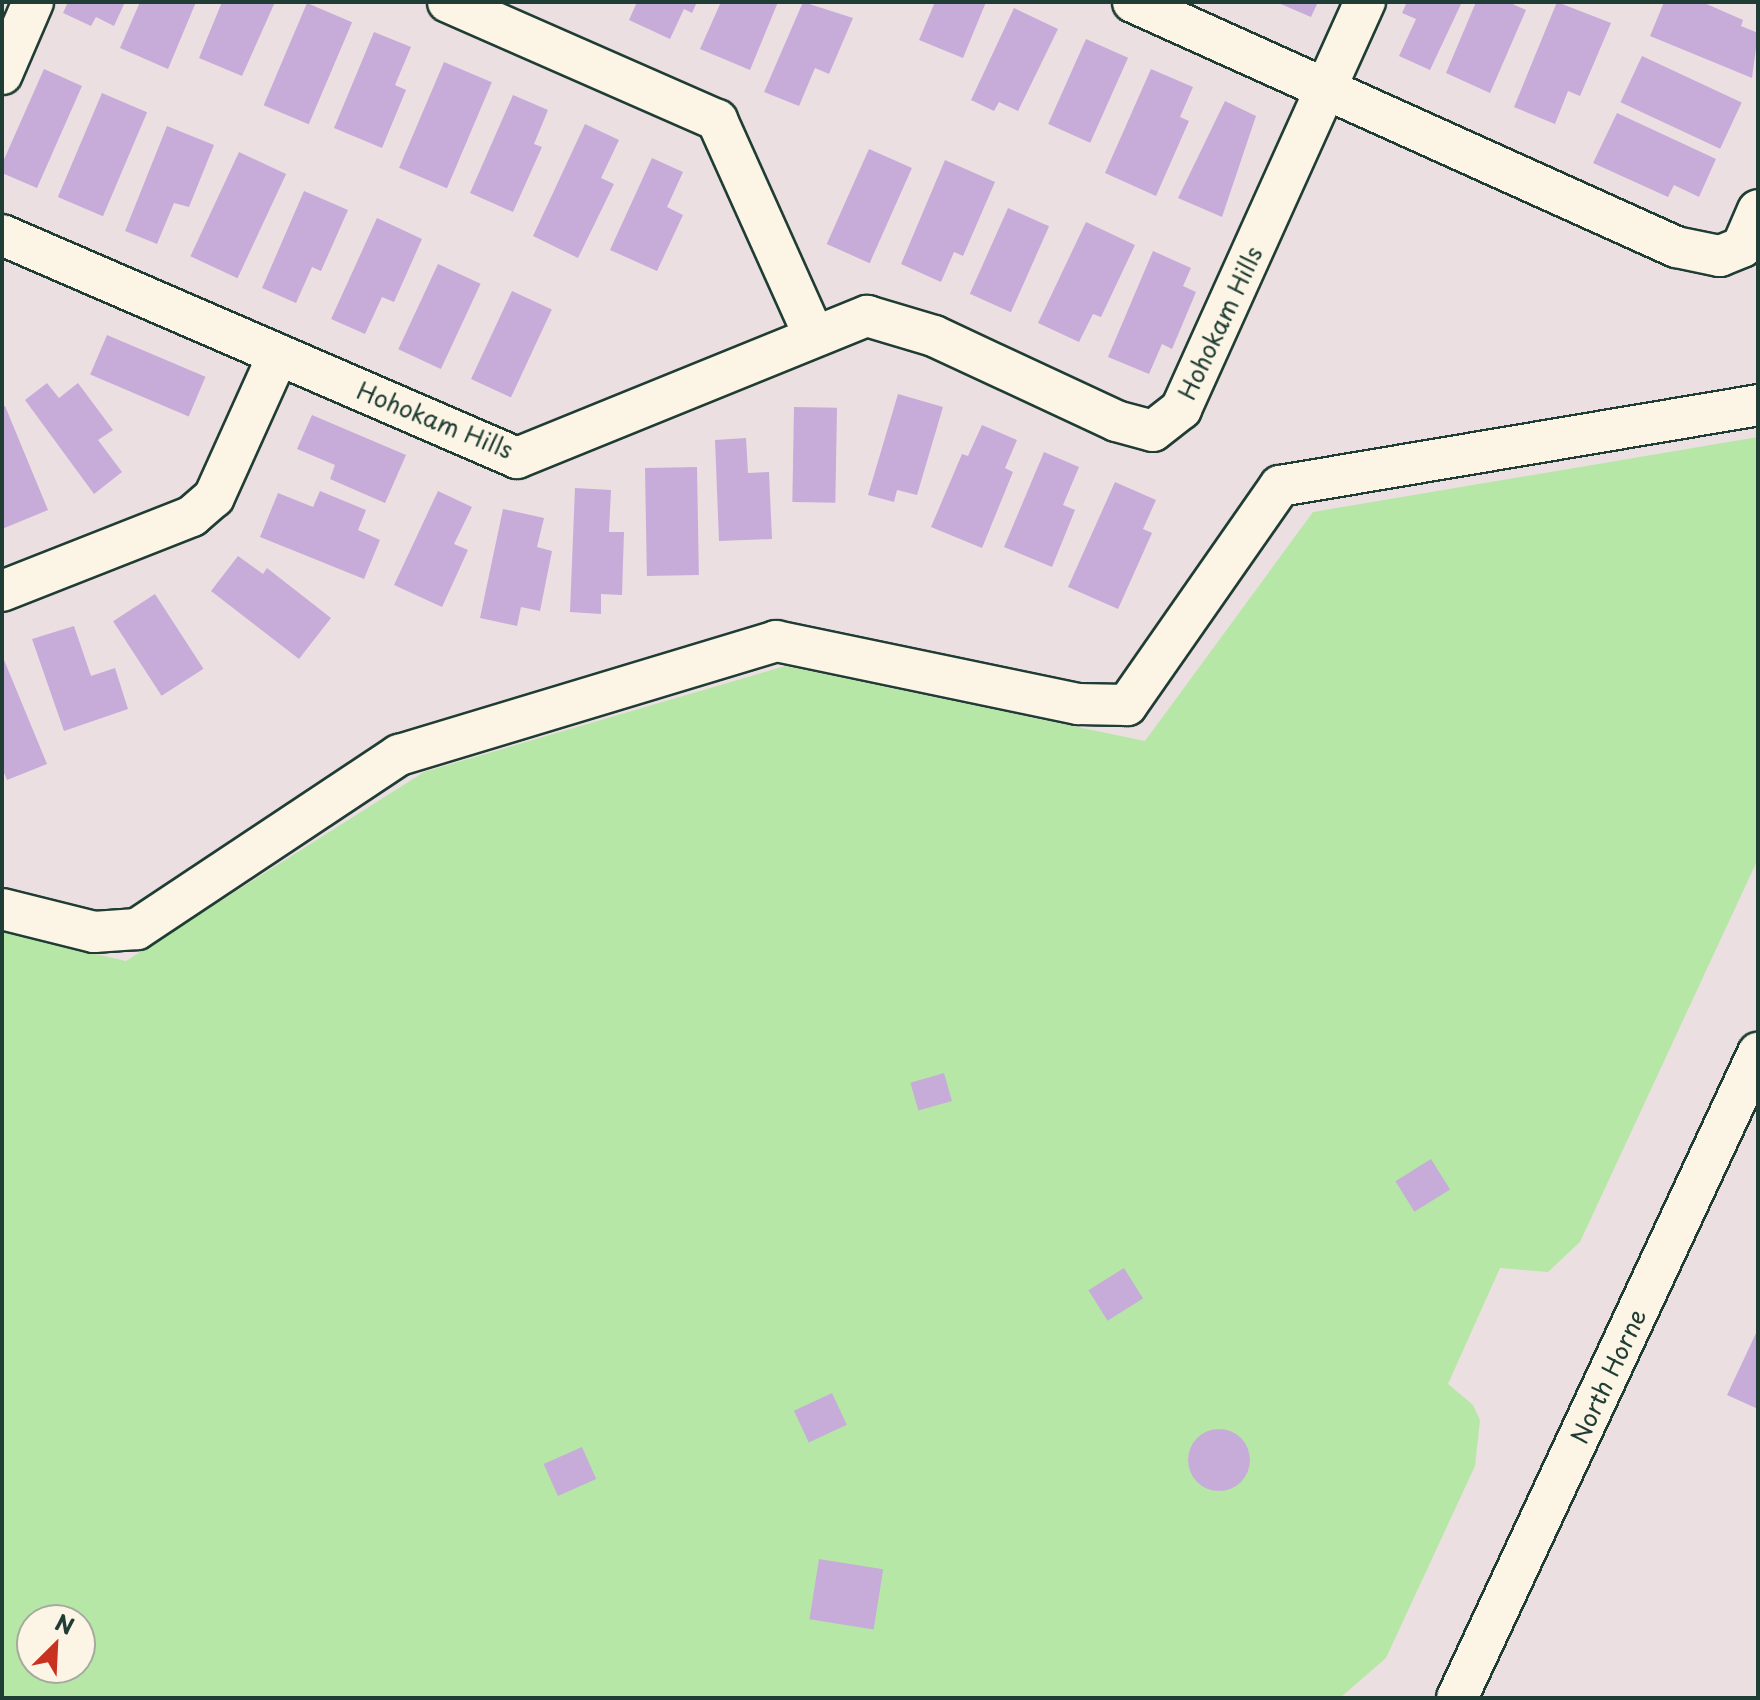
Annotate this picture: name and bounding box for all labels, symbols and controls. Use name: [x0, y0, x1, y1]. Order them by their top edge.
street label: Hohokam Hills: [1172, 241, 1268, 405]
street label: Hohokam Hills: [352, 375, 518, 465]
street label: North Horne: [1564, 1304, 1652, 1448]
north arrow: [16, 1604, 96, 1684]
text: N: [50, 1605, 80, 1642]

